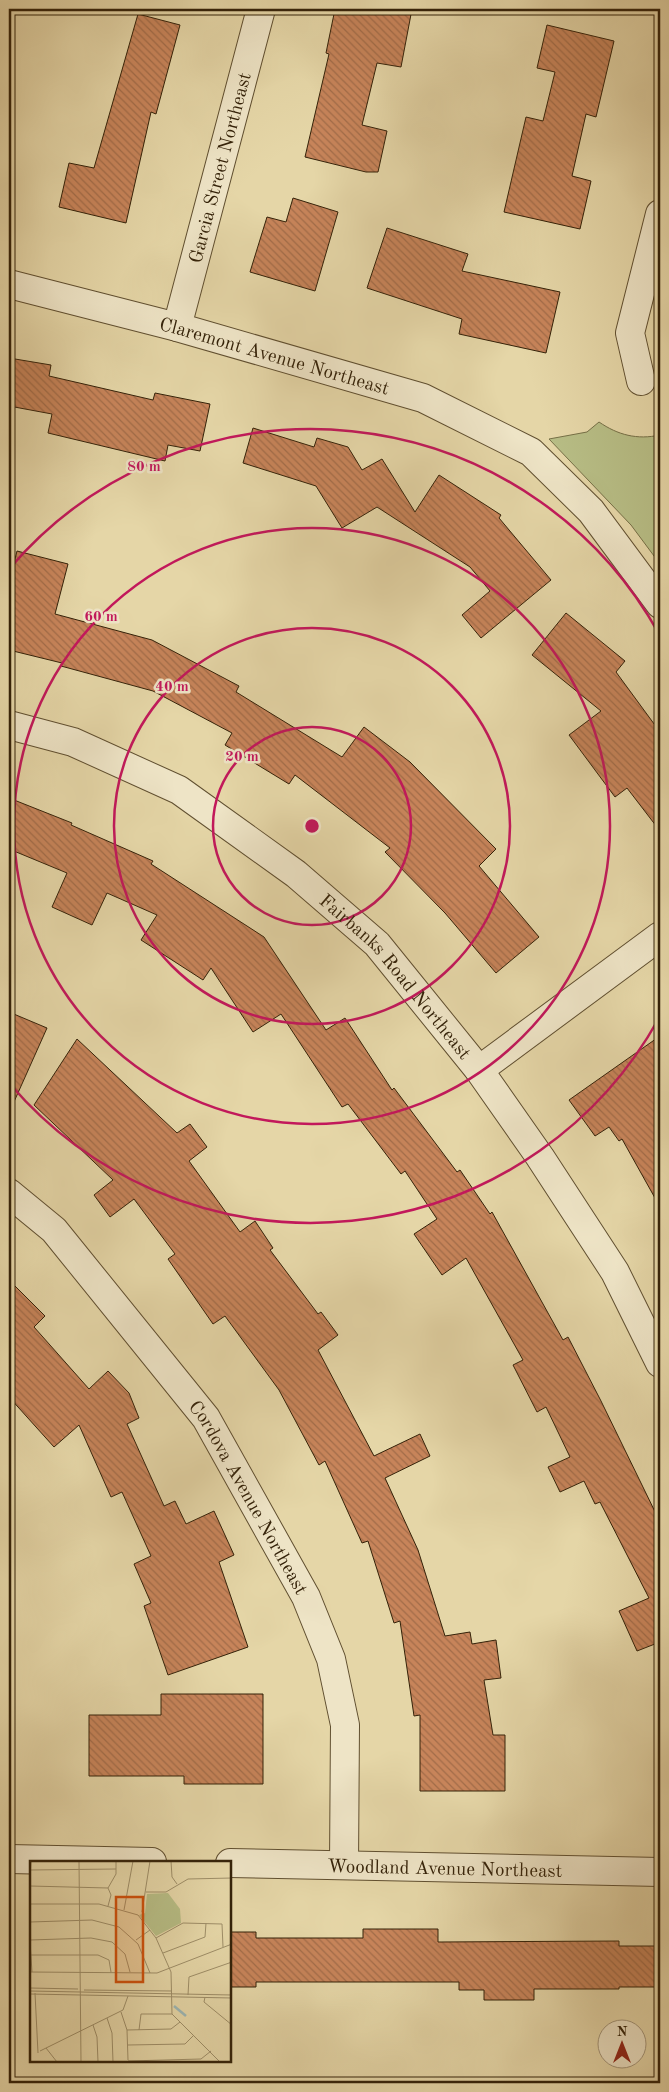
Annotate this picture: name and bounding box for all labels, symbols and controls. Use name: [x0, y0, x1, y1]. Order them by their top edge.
street label: Garcia Street Northeast: [187, 71, 256, 266]
street label: Claremont Avenue Northeast: [157, 316, 391, 400]
text: 80 m: [127, 460, 161, 475]
text: 60 m: [84, 610, 118, 625]
text: 40 m: [155, 680, 189, 695]
text: 20 m: [225, 750, 259, 765]
centre of rings: [303, 817, 321, 835]
street label: Fairbanks Road Northeast: [315, 892, 473, 1064]
street label: Cordova Avenue Northeast: [184, 1398, 310, 1599]
street label: Woodland Avenue Northeast: [327, 1858, 563, 1882]
inset map: [30, 1861, 231, 2062]
north arrow: [596, 2020, 646, 2070]
text: N: [617, 2025, 628, 2039]

